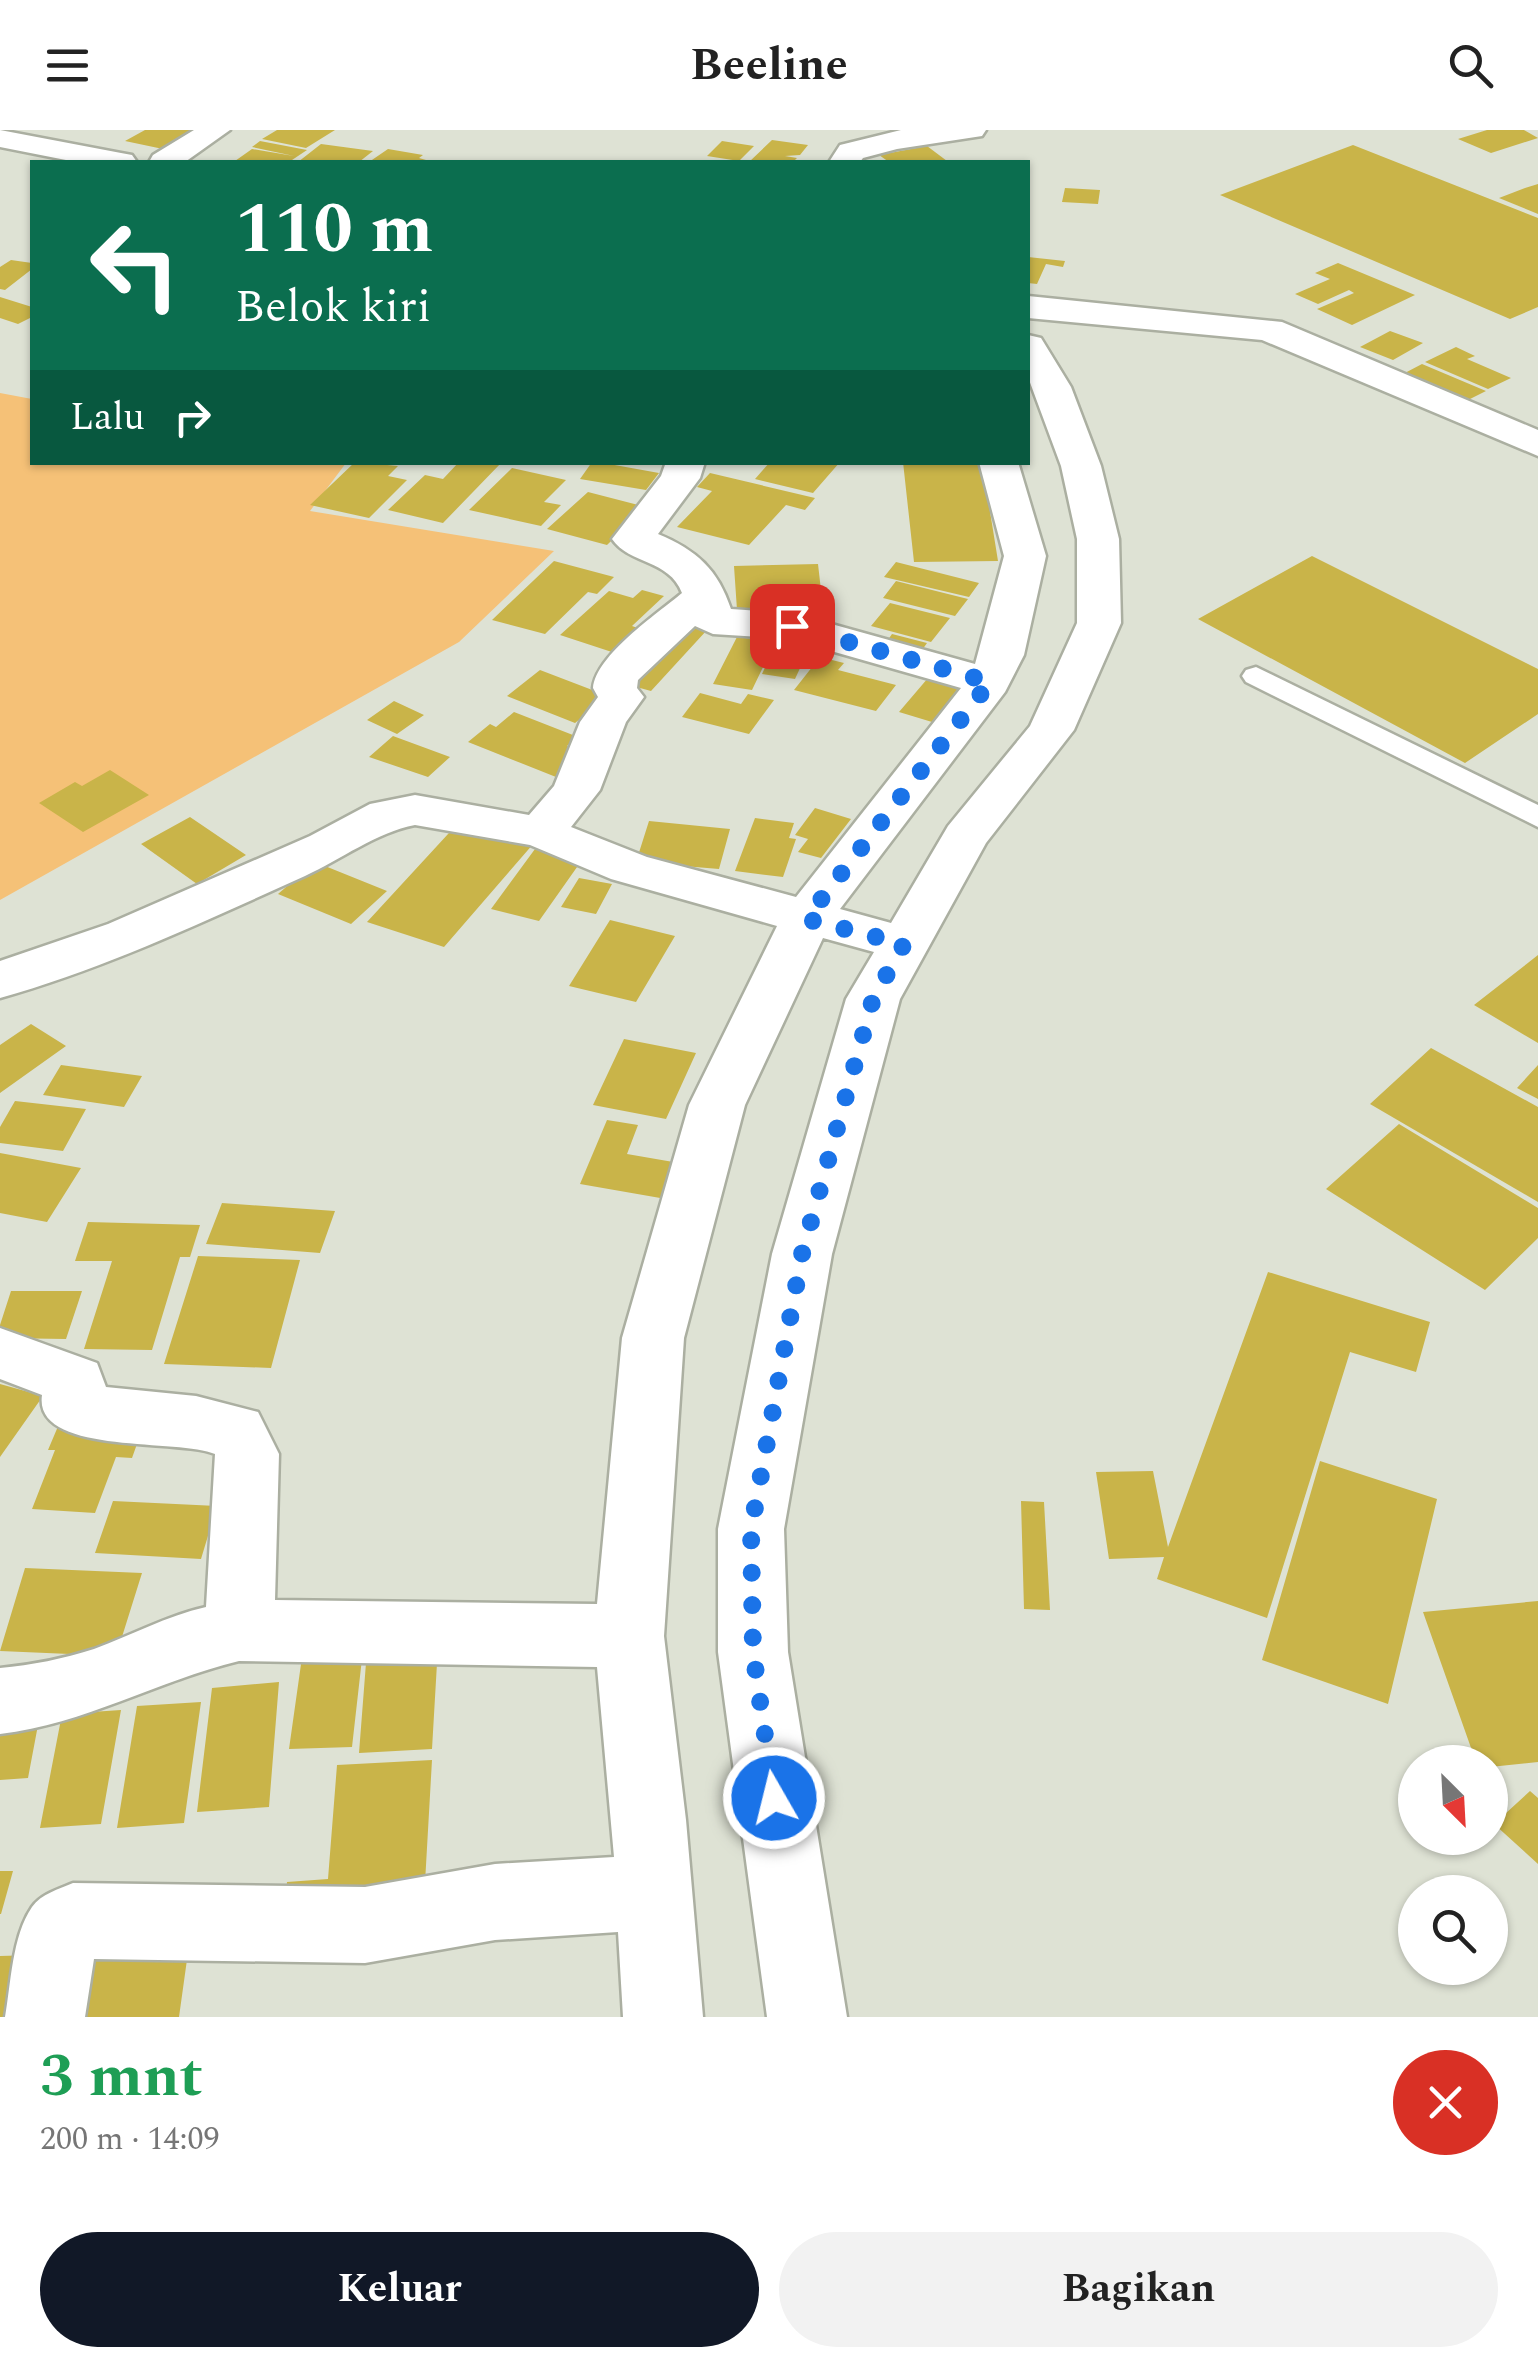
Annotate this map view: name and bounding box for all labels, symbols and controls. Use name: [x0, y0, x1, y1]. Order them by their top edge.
text: Beeline: [690, 31, 848, 100]
icon: menu: [40, 38, 95, 93]
icon: search: [1443, 38, 1498, 93]
text: 110 m: [235, 177, 433, 283]
icon: left: [70, 200, 200, 330]
text: Belok kiri: [235, 273, 431, 342]
text: Lalu: [70, 389, 145, 447]
icon: right: [165, 390, 220, 445]
pin: [750, 584, 835, 669]
icon: arrive: [765, 599, 820, 654]
north arrow: [1398, 1745, 1508, 1855]
map controls: [1398, 1745, 1508, 1985]
position arrow: [722, 1746, 826, 1850]
button: search: [1398, 1875, 1508, 1985]
text: 3 mnt: [40, 2031, 203, 2123]
button: close: [1393, 2050, 1498, 2155]
text: 200 m · 14:09: [40, 2115, 220, 2164]
button: Keluar: [40, 2232, 759, 2347]
button: Bagikan: [779, 2232, 1498, 2347]

